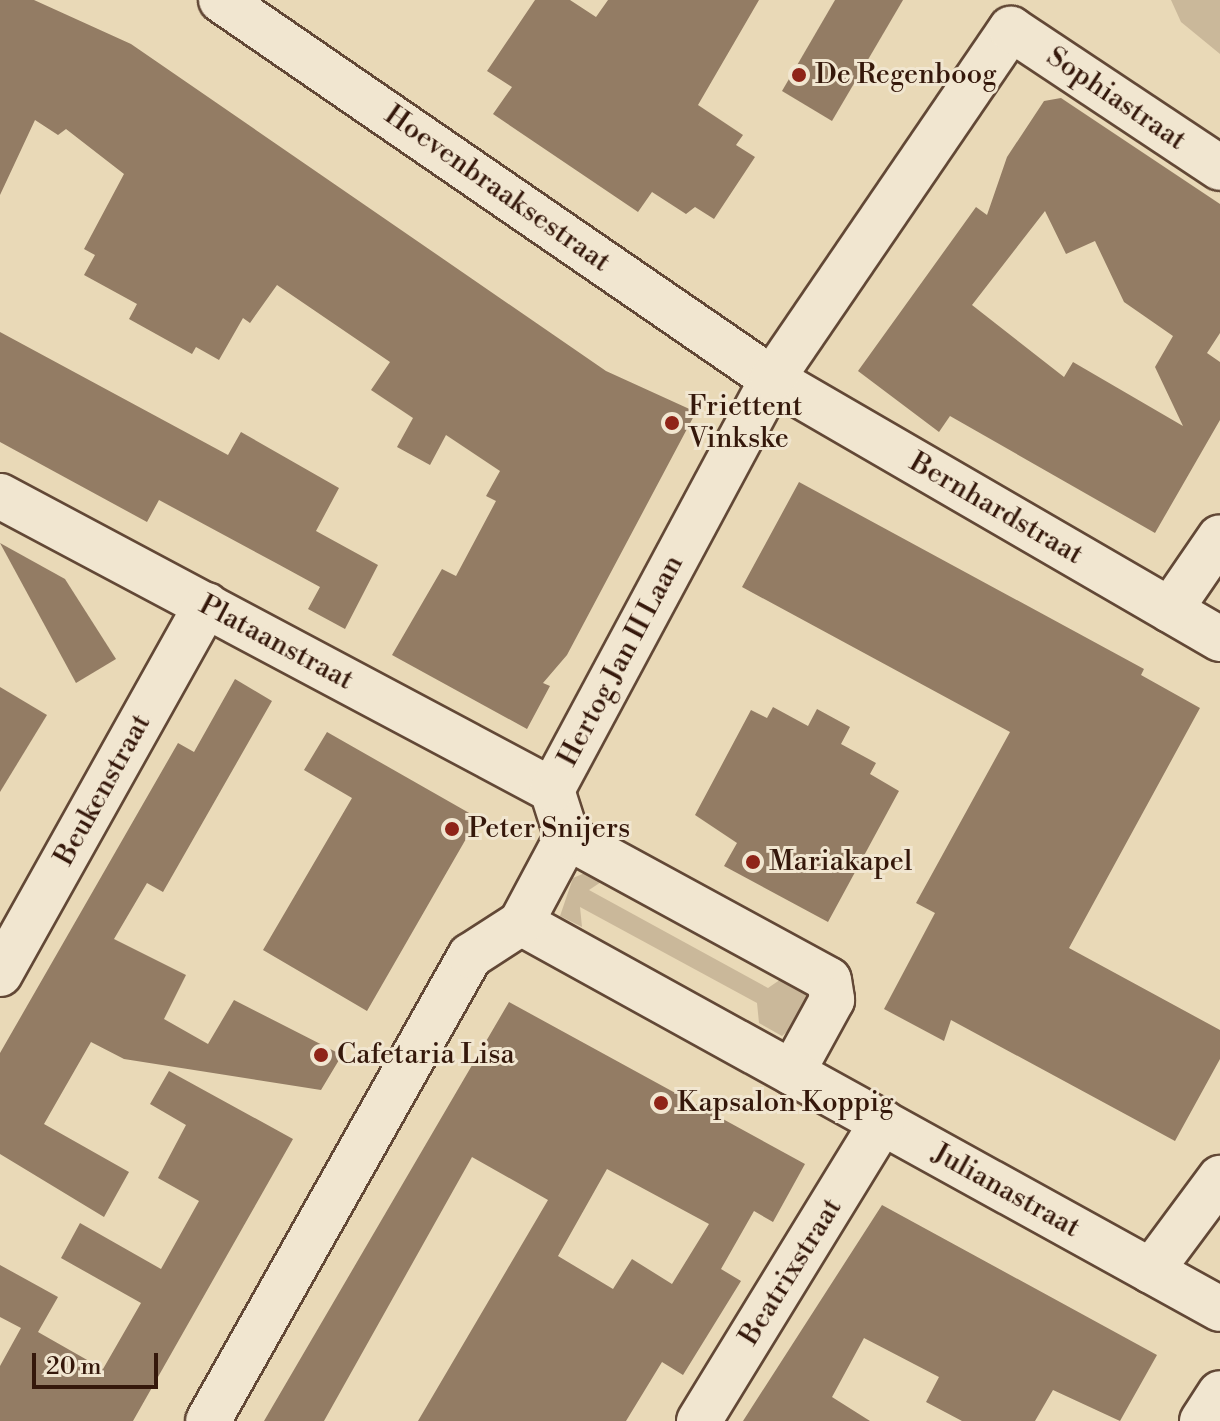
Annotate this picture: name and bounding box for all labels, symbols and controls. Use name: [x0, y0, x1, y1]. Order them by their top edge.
street label: Sophiastraat: [1040, 40, 1192, 158]
place label: De Regenboog: [815, 58, 997, 92]
marker: De Regenboog: [790, 66, 808, 84]
street label: Hoevenbraaksestraat: [378, 99, 616, 279]
place label: Friettent Vinkske: [688, 390, 802, 456]
marker: Friettent Vinkske: [663, 414, 681, 432]
street label: Bernhardstraat: [903, 446, 1089, 572]
street label: Hertog Jan II Laan: [551, 550, 691, 772]
street label: Plataanstraat: [193, 588, 359, 698]
street label: Beukenstraat: [48, 709, 158, 871]
place label: Peter Snijers: [468, 812, 630, 846]
marker: Peter Snijers: [443, 820, 461, 838]
place label: Mariakapel: [769, 845, 912, 879]
marker: Mariakapel: [744, 853, 762, 871]
place label: Cafetaria Lisa: [337, 1038, 515, 1072]
marker: Cafetaria Lisa: [312, 1046, 330, 1064]
place label: Kapsalon Koppig: [677, 1086, 894, 1120]
marker: Kapsalon Koppig: [652, 1094, 670, 1112]
street label: Julianastraat: [927, 1137, 1085, 1245]
street label: Beatrixstraat: [733, 1192, 849, 1352]
scale bar: [36, 1337, 162, 1387]
text: 20 m: [46, 1352, 102, 1382]

